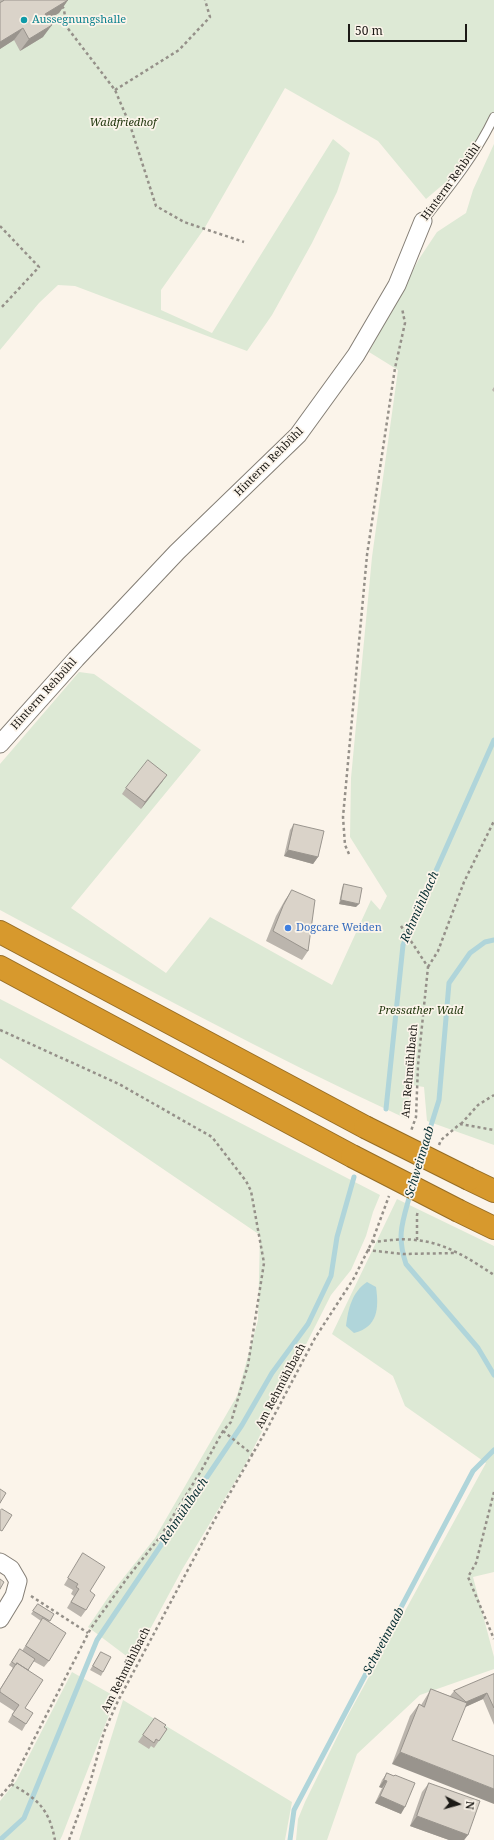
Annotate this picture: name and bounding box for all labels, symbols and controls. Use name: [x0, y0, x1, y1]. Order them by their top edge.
place label: Aussegnungshalle: [32, 13, 126, 27]
marker: Aussegnungshalle: [19, 15, 29, 25]
scale bar: [350, 16, 469, 42]
text: 50 m: [355, 22, 383, 39]
park label: Waldfriedhof: [89, 116, 157, 130]
street label: Hinterm Rehbühl: [419, 141, 483, 223]
street label: Hinterm Rehbühl: [232, 425, 306, 499]
street label: Hinterm Rehbühl: [8, 655, 80, 733]
water label: Rehmühlbach: [398, 869, 442, 945]
place label: Dogcare Weiden: [296, 921, 382, 935]
marker: Dogcare Weiden: [283, 923, 293, 933]
park label: Pressather Wald: [379, 1004, 463, 1018]
street label: Am Rehmühlbach: [399, 1023, 421, 1119]
water label: Schweinnaab: [402, 1125, 438, 1199]
street label: Am Rehmühlbach: [253, 1341, 309, 1431]
water label: Rehmühlbach: [157, 1475, 211, 1547]
water label: Schweinnaab: [360, 1605, 408, 1677]
street label: Am Rehmühlbach: [99, 1625, 153, 1715]
north arrow: [438, 1784, 478, 1824]
text: N: [463, 1800, 478, 1810]

